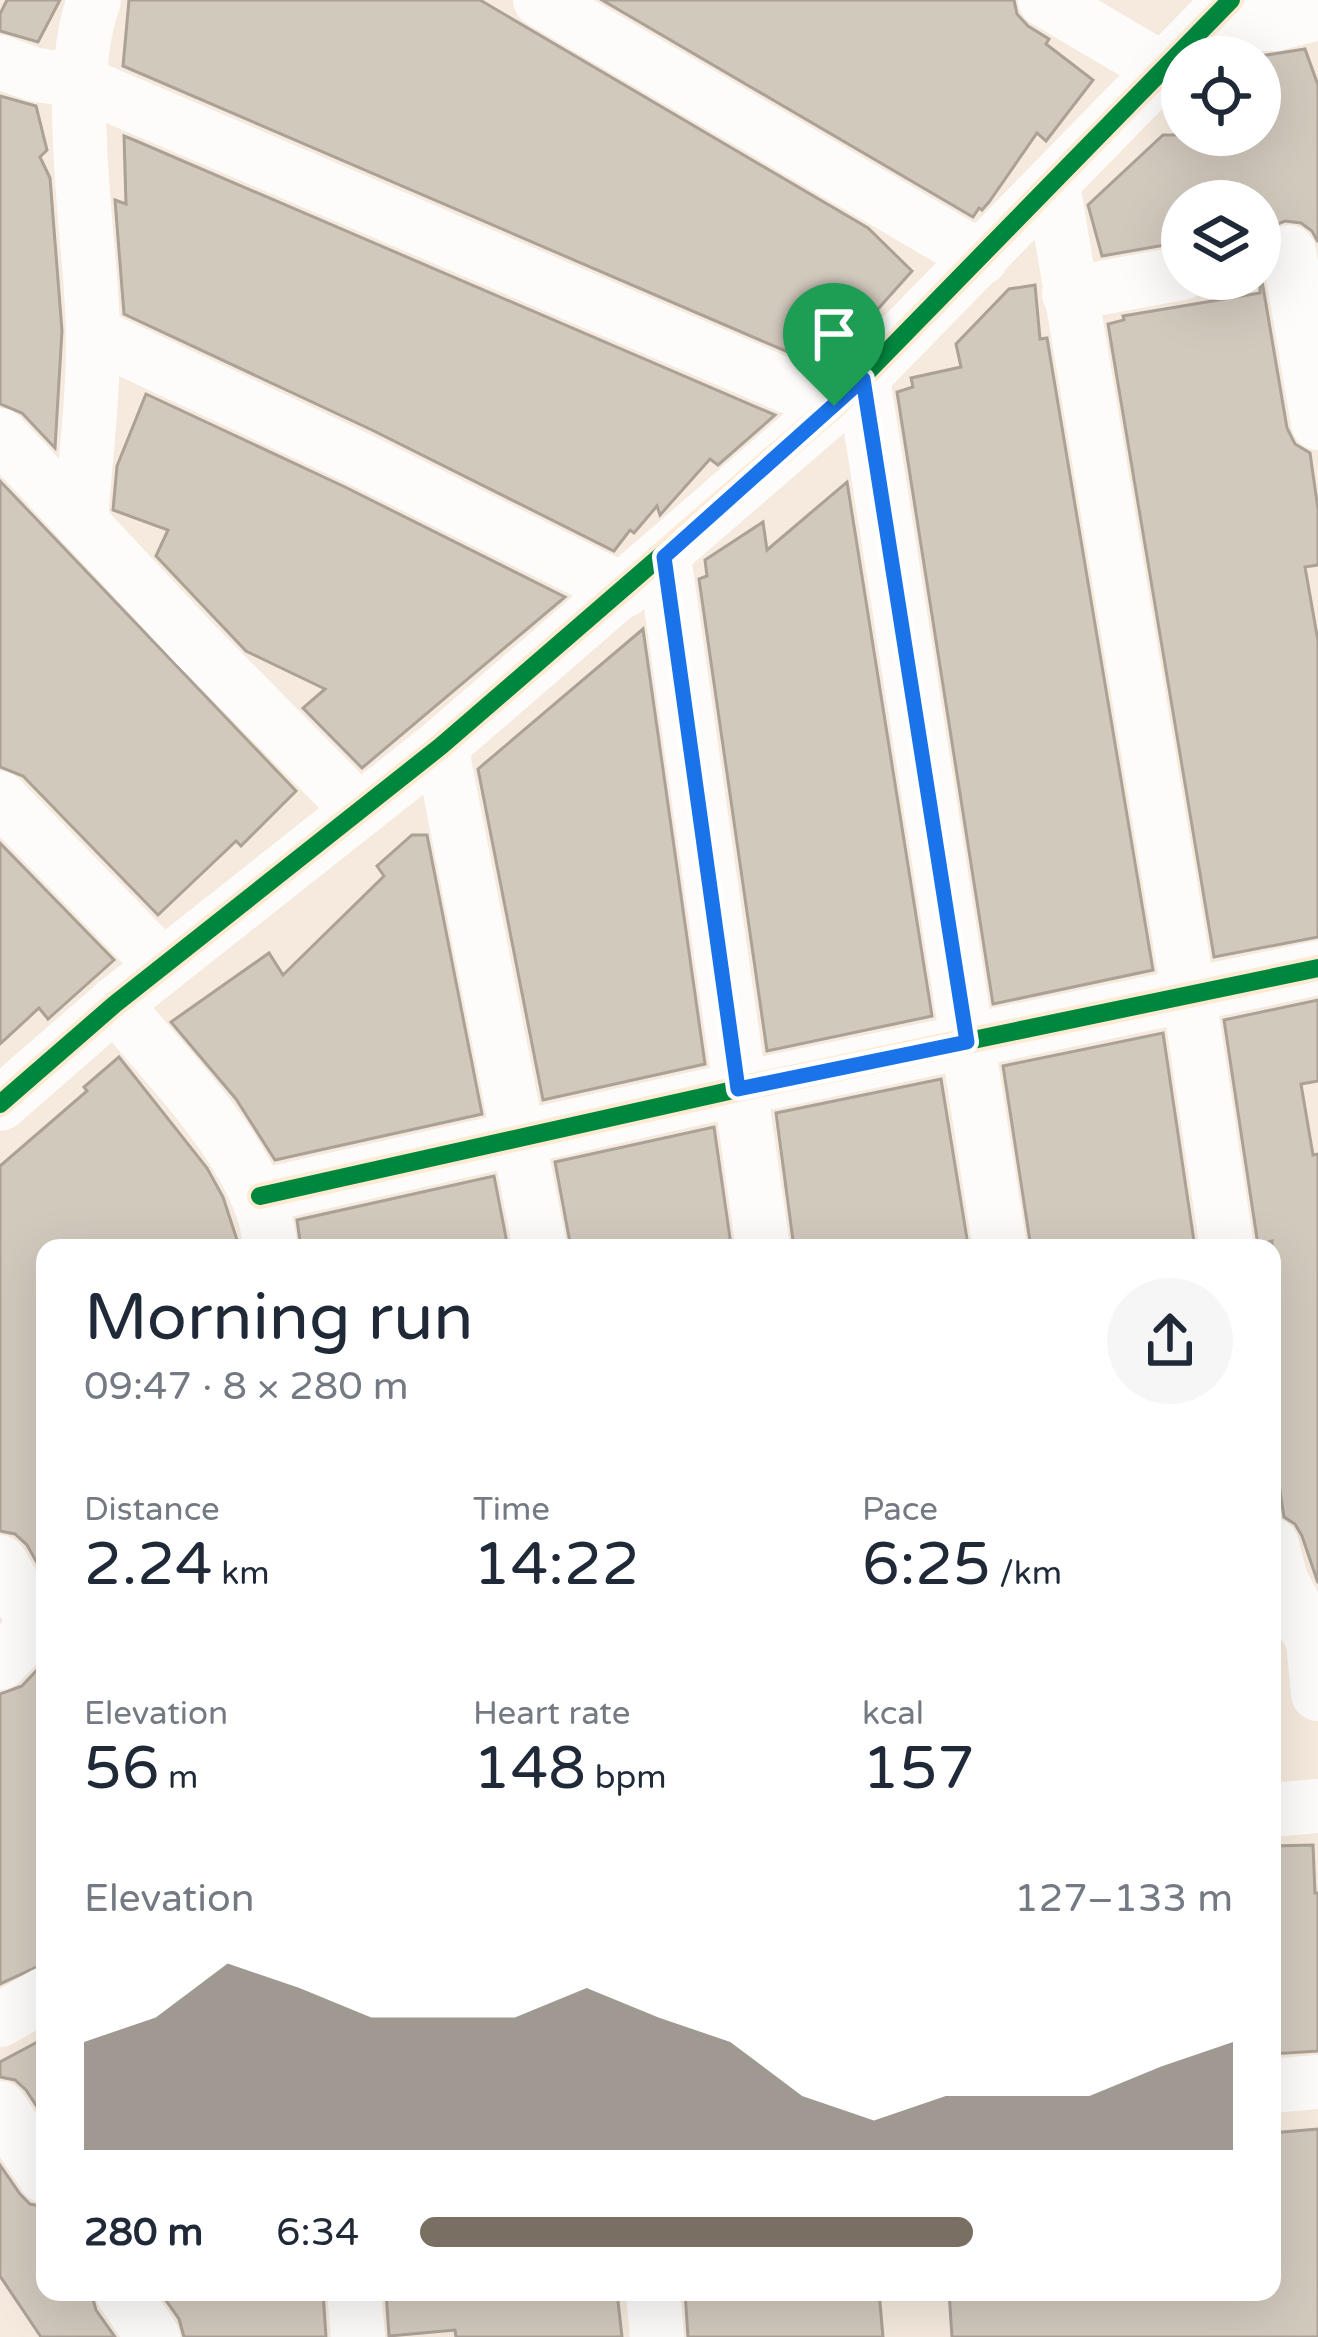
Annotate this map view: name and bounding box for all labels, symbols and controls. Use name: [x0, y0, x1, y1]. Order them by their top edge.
map controls: [1161, 36, 1281, 300]
button: locate: [1161, 36, 1281, 156]
button: layers: [1161, 180, 1281, 300]
pin: [783, 283, 885, 406]
icon: arrive: [801, 301, 867, 367]
text: Morning run: [84, 1278, 474, 1358]
button: share: [1107, 1278, 1233, 1404]
text: 09:47 · 8 × 280 m: [84, 1363, 409, 1410]
text: Distance: [84, 1490, 220, 1529]
text: Time: [473, 1490, 550, 1529]
text: Pace: [862, 1490, 938, 1529]
text: 2.24: [84, 1529, 213, 1601]
text: 14:22: [473, 1529, 639, 1601]
text: 6:25: [862, 1529, 991, 1601]
text: km: [213, 1554, 270, 1593]
text: /km: [991, 1554, 1062, 1593]
text: Elevation: [84, 1694, 228, 1733]
text: Heart rate: [473, 1694, 630, 1733]
text: kcal: [862, 1694, 924, 1733]
text: 56: [84, 1733, 159, 1805]
text: 148: [473, 1733, 586, 1805]
text: 157: [862, 1733, 975, 1805]
text: m: [159, 1758, 198, 1797]
text: bpm: [586, 1758, 667, 1797]
text: Elevation: [84, 1875, 254, 1922]
text: 127–133 m: [1014, 1875, 1233, 1922]
text: 280 m: [84, 2209, 203, 2256]
text: 6:34: [276, 2209, 360, 2256]

